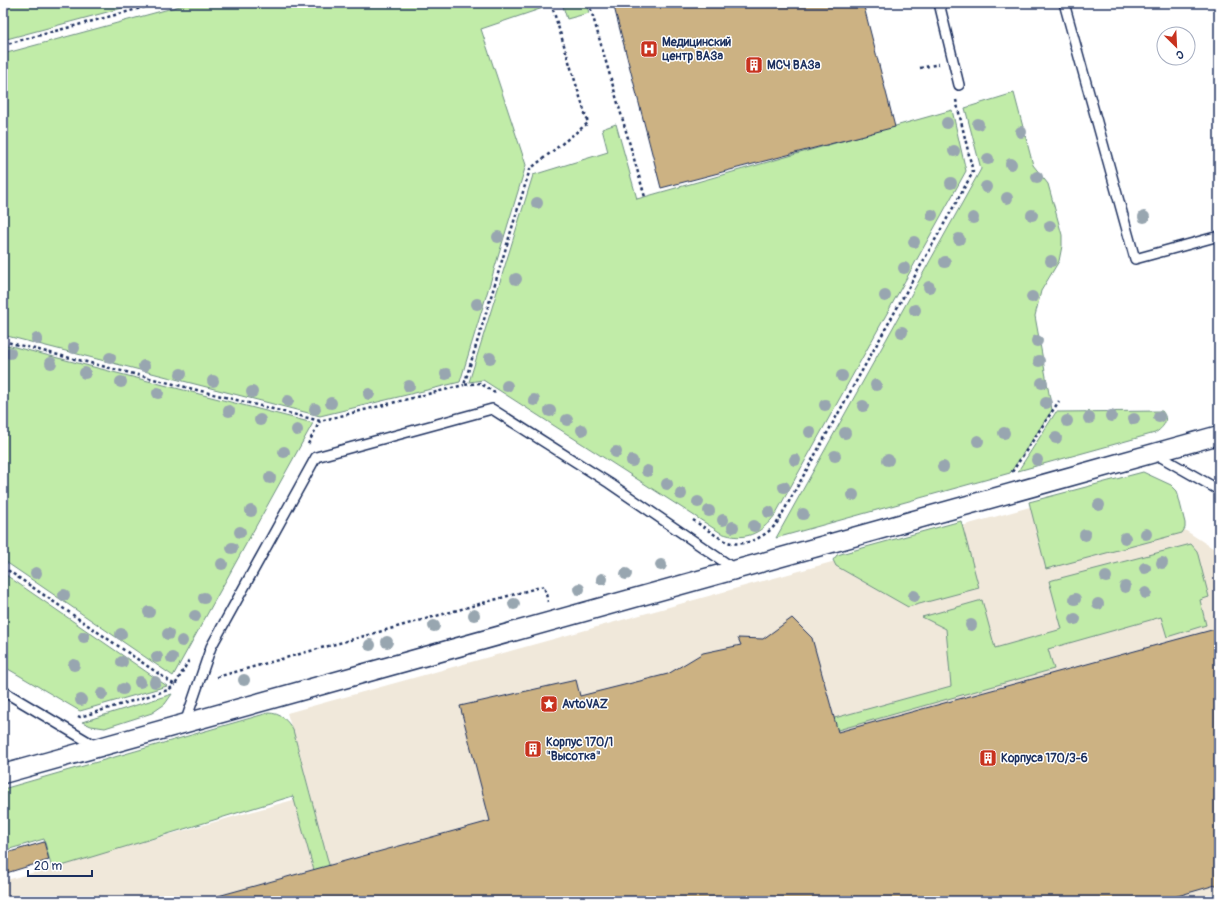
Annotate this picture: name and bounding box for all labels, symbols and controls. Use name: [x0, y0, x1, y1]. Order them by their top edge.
north arrow: [1156, 26, 1196, 66]
place label: Медицинский центр ВАЗа: [662, 35, 732, 64]
hospital icon: Медицинский центр ВАЗа: [639, 39, 659, 59]
text: С: [1174, 47, 1186, 62]
building icon: МСЧ ВАЗа: [744, 55, 764, 75]
place label: МСЧ ВАЗа: [767, 58, 821, 73]
place icon: AvtoVAZ: [539, 694, 559, 714]
place label: AvtoVAZ: [562, 697, 609, 712]
place label: Корпус 170/1 "Высотка": [546, 735, 613, 764]
building icon: Корпус 170/1 "Высотка": [523, 739, 543, 759]
building icon: Корпуса 170/3-6: [978, 748, 998, 768]
place label: Корпуса 170/3-6: [1001, 751, 1088, 766]
scale bar: [28, 852, 92, 878]
text: 20 m: [34, 859, 63, 874]

